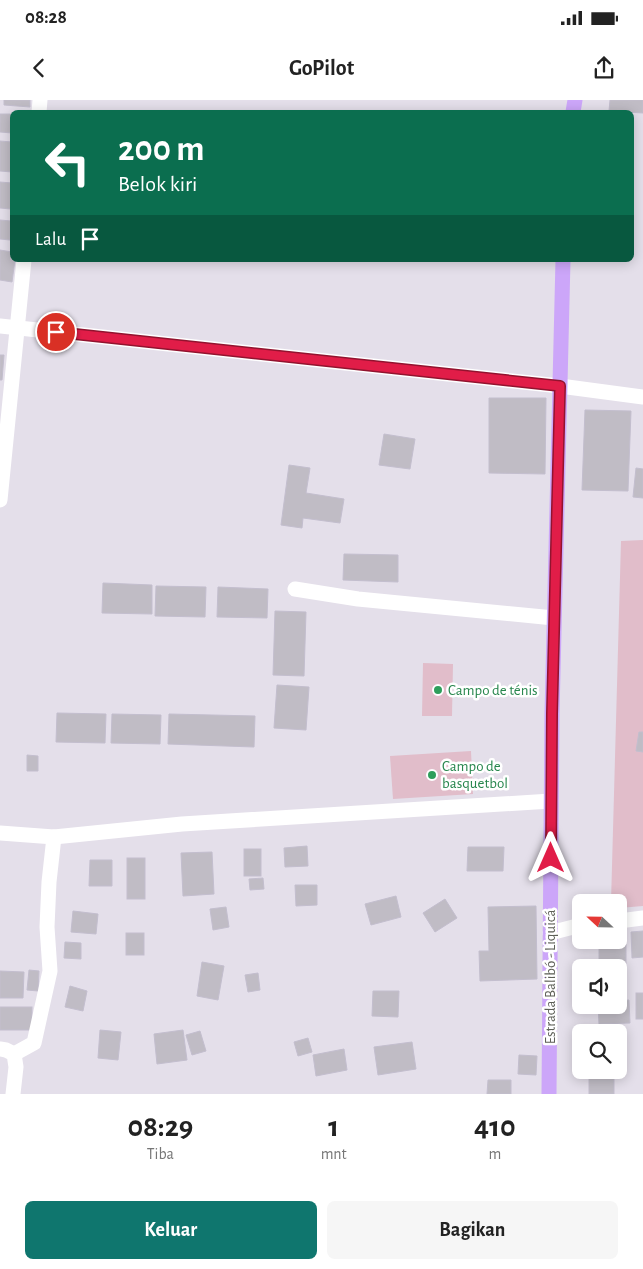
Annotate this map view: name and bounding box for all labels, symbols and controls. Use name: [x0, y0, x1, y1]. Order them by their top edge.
text: 08:28: [25, 8, 67, 27]
icon: back: [25, 54, 53, 82]
icon: share: [590, 54, 618, 82]
text: GoPilot: [289, 57, 354, 79]
icon: left: [35, 130, 100, 195]
text: 200 m: [118, 132, 205, 167]
text: Belok kiri: [118, 173, 197, 195]
icon: arrive: [76, 225, 104, 253]
text: Lalu: [35, 230, 66, 249]
pin: [35, 311, 77, 353]
icon: arrive: [42, 318, 70, 346]
place label: Campo de ténis: [448, 683, 538, 698]
marker: Campo de ténis: [432, 684, 444, 696]
place label: Campo de basquetbol: [442, 759, 508, 791]
marker: Campo de basquetbol: [426, 769, 438, 781]
position arrow: [524, 831, 576, 883]
north arrow: [572, 894, 628, 949]
map controls: [572, 894, 627, 1079]
street label: Estrada Balibó - Liquicá: [543, 910, 558, 1044]
button: sound: [572, 959, 627, 1014]
button: search: [572, 1024, 627, 1079]
text: 08:29: [127, 1112, 193, 1142]
text: 1: [328, 1112, 339, 1142]
text: 410: [474, 1112, 516, 1142]
text: Tiba: [147, 1146, 174, 1162]
text: mnt: [321, 1146, 347, 1162]
text: m: [488, 1146, 501, 1162]
button: Keluar: [25, 1201, 317, 1259]
button: Bagikan: [327, 1201, 618, 1259]

